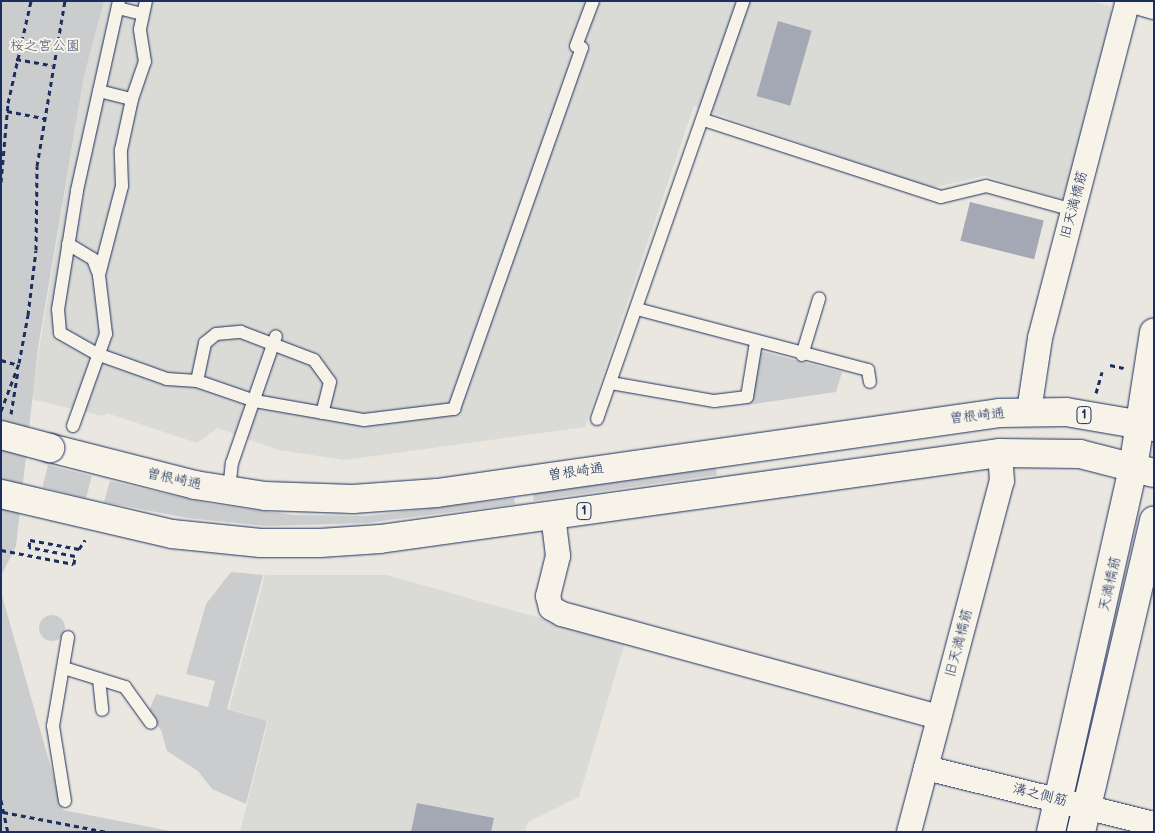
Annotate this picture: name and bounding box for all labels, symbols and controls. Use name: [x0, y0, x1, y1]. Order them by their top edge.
park label: 桜之宮公園: [10, 38, 80, 54]
street label: 旧天満橋筋: [1057, 169, 1091, 241]
street label: 曽根崎通: [948, 405, 1006, 427]
road number: 1: [1075, 406, 1093, 424]
street label: 曽根崎通: [547, 460, 605, 484]
street label: 曽根崎通: [145, 465, 203, 493]
road number: 1: [575, 502, 593, 520]
street label: 天満橋筋: [1096, 555, 1124, 613]
street label: 旧天満橋筋: [942, 607, 976, 679]
street label: 溝之側筋: [1011, 780, 1069, 810]

